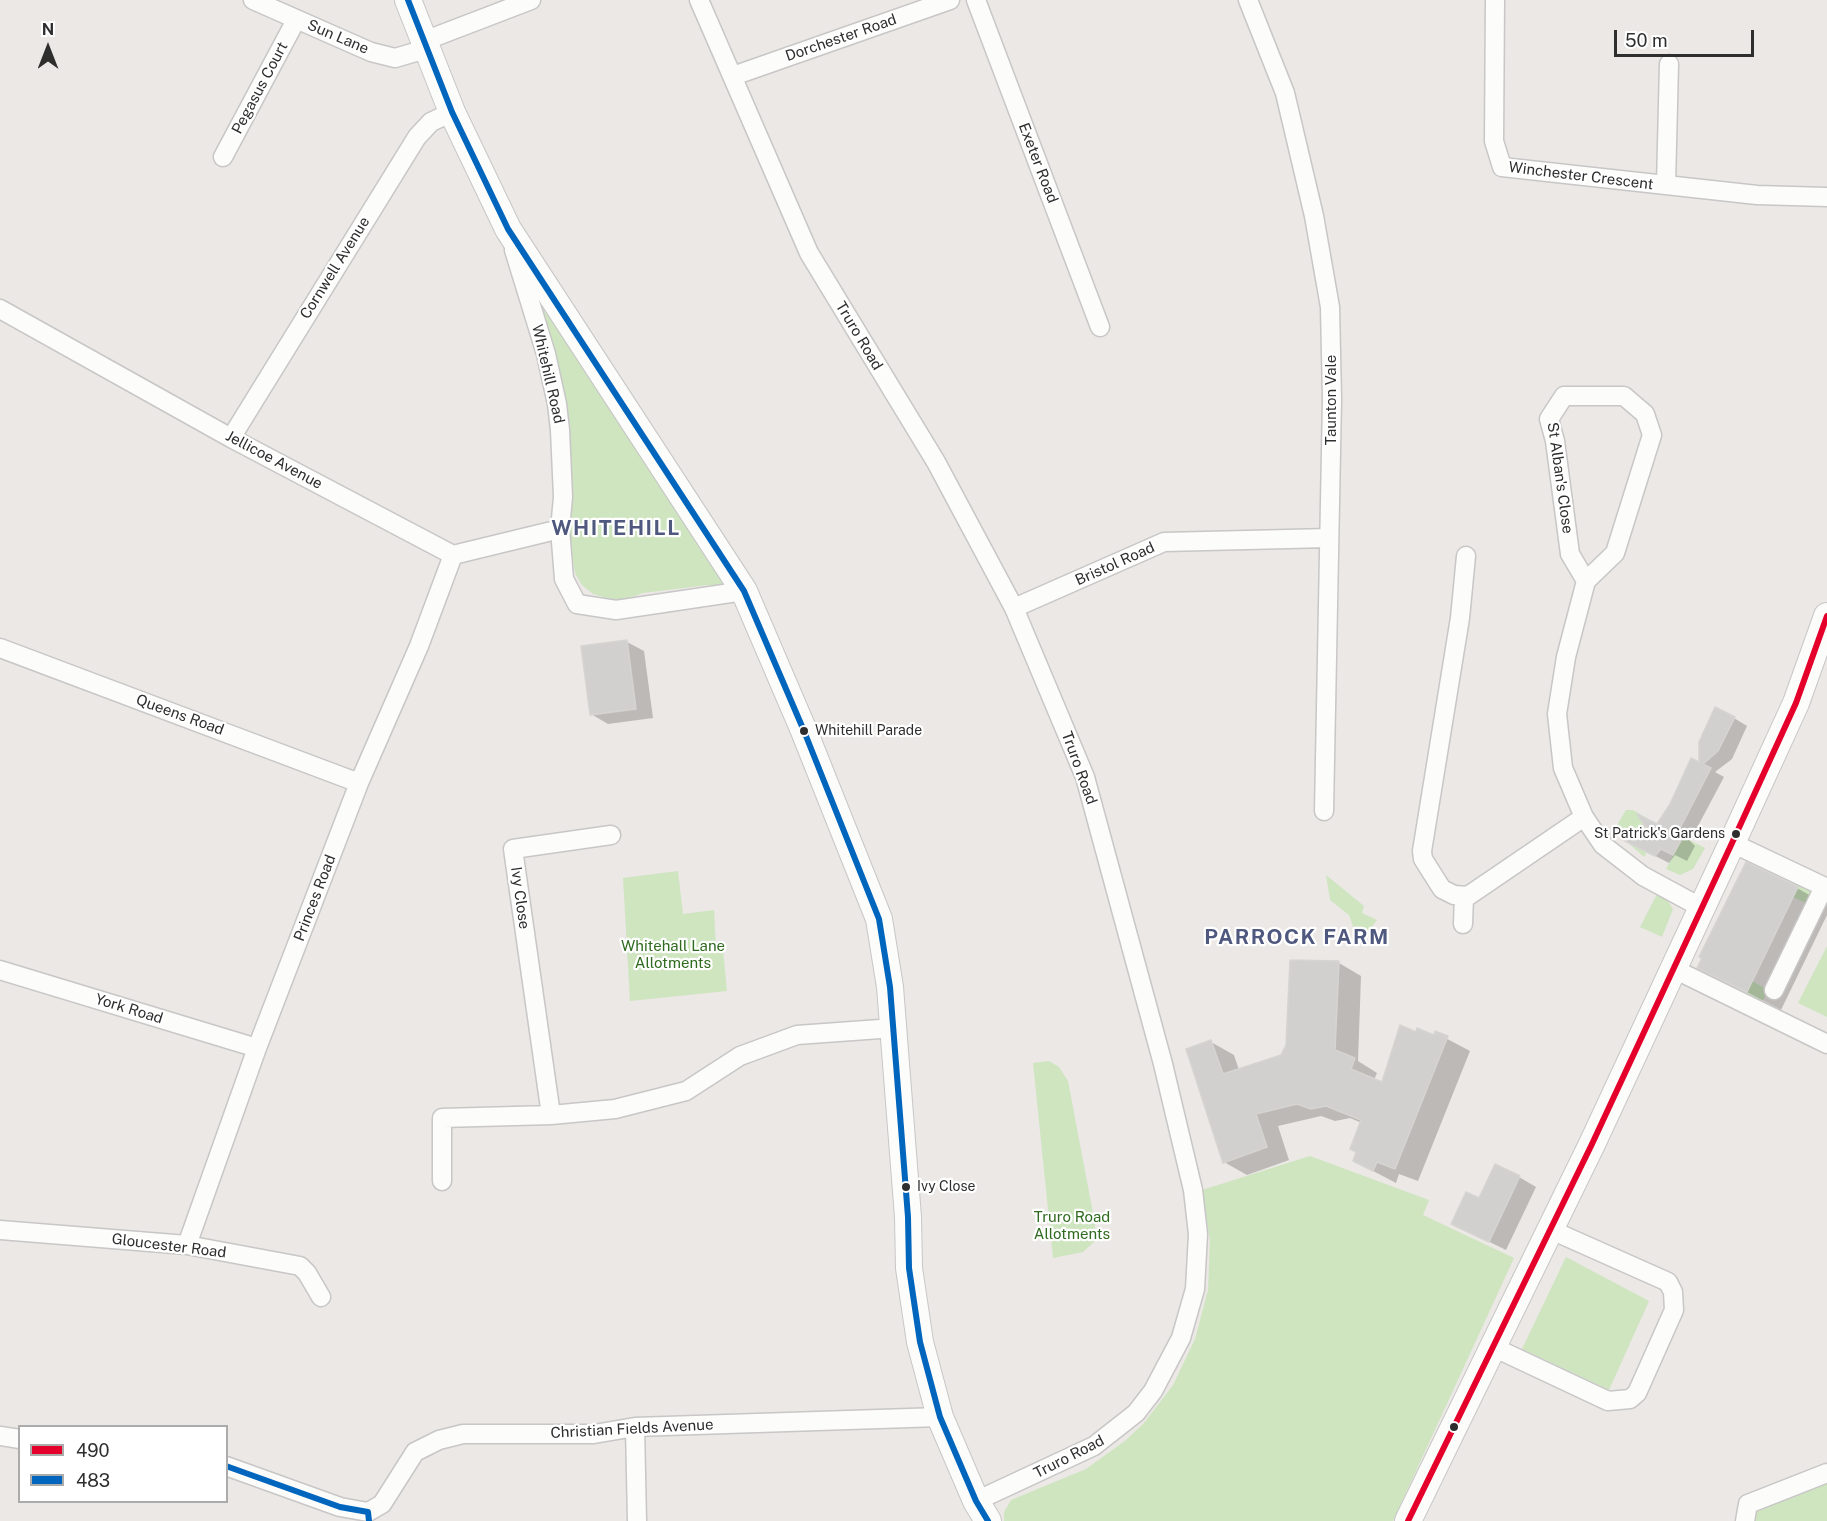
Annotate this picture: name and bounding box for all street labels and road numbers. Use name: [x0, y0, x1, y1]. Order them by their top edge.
street label: Dorchester Road: [783, 11, 899, 65]
street label: Sun Lane: [305, 16, 371, 58]
street label: Pegasus Court: [228, 39, 292, 137]
street label: Exeter Road: [1014, 120, 1062, 206]
street label: Winchester Crescent: [1508, 158, 1654, 194]
street label: Cornwell Avenue: [296, 214, 374, 322]
street label: Truro Road: [832, 299, 886, 373]
street label: Whitehill Road: [528, 323, 568, 425]
street label: Taunton Vale: [1322, 355, 1340, 445]
street label: St Alban's Close: [1543, 421, 1577, 535]
street label: Jellicoe Avenue: [223, 427, 325, 493]
street label: Bristol Road: [1073, 539, 1157, 589]
street label: Queens Road: [134, 691, 226, 739]
street label: Truro Road: [1057, 729, 1101, 807]
street label: Princes Road: [290, 852, 340, 944]
street label: Ivy Close: [507, 866, 533, 930]
street label: York Road: [93, 990, 165, 1028]
street label: Gloucester Road: [111, 1230, 227, 1262]
street label: Christian Fields Avenue: [550, 1416, 714, 1442]
street label: Truro Road: [1031, 1432, 1107, 1482]

